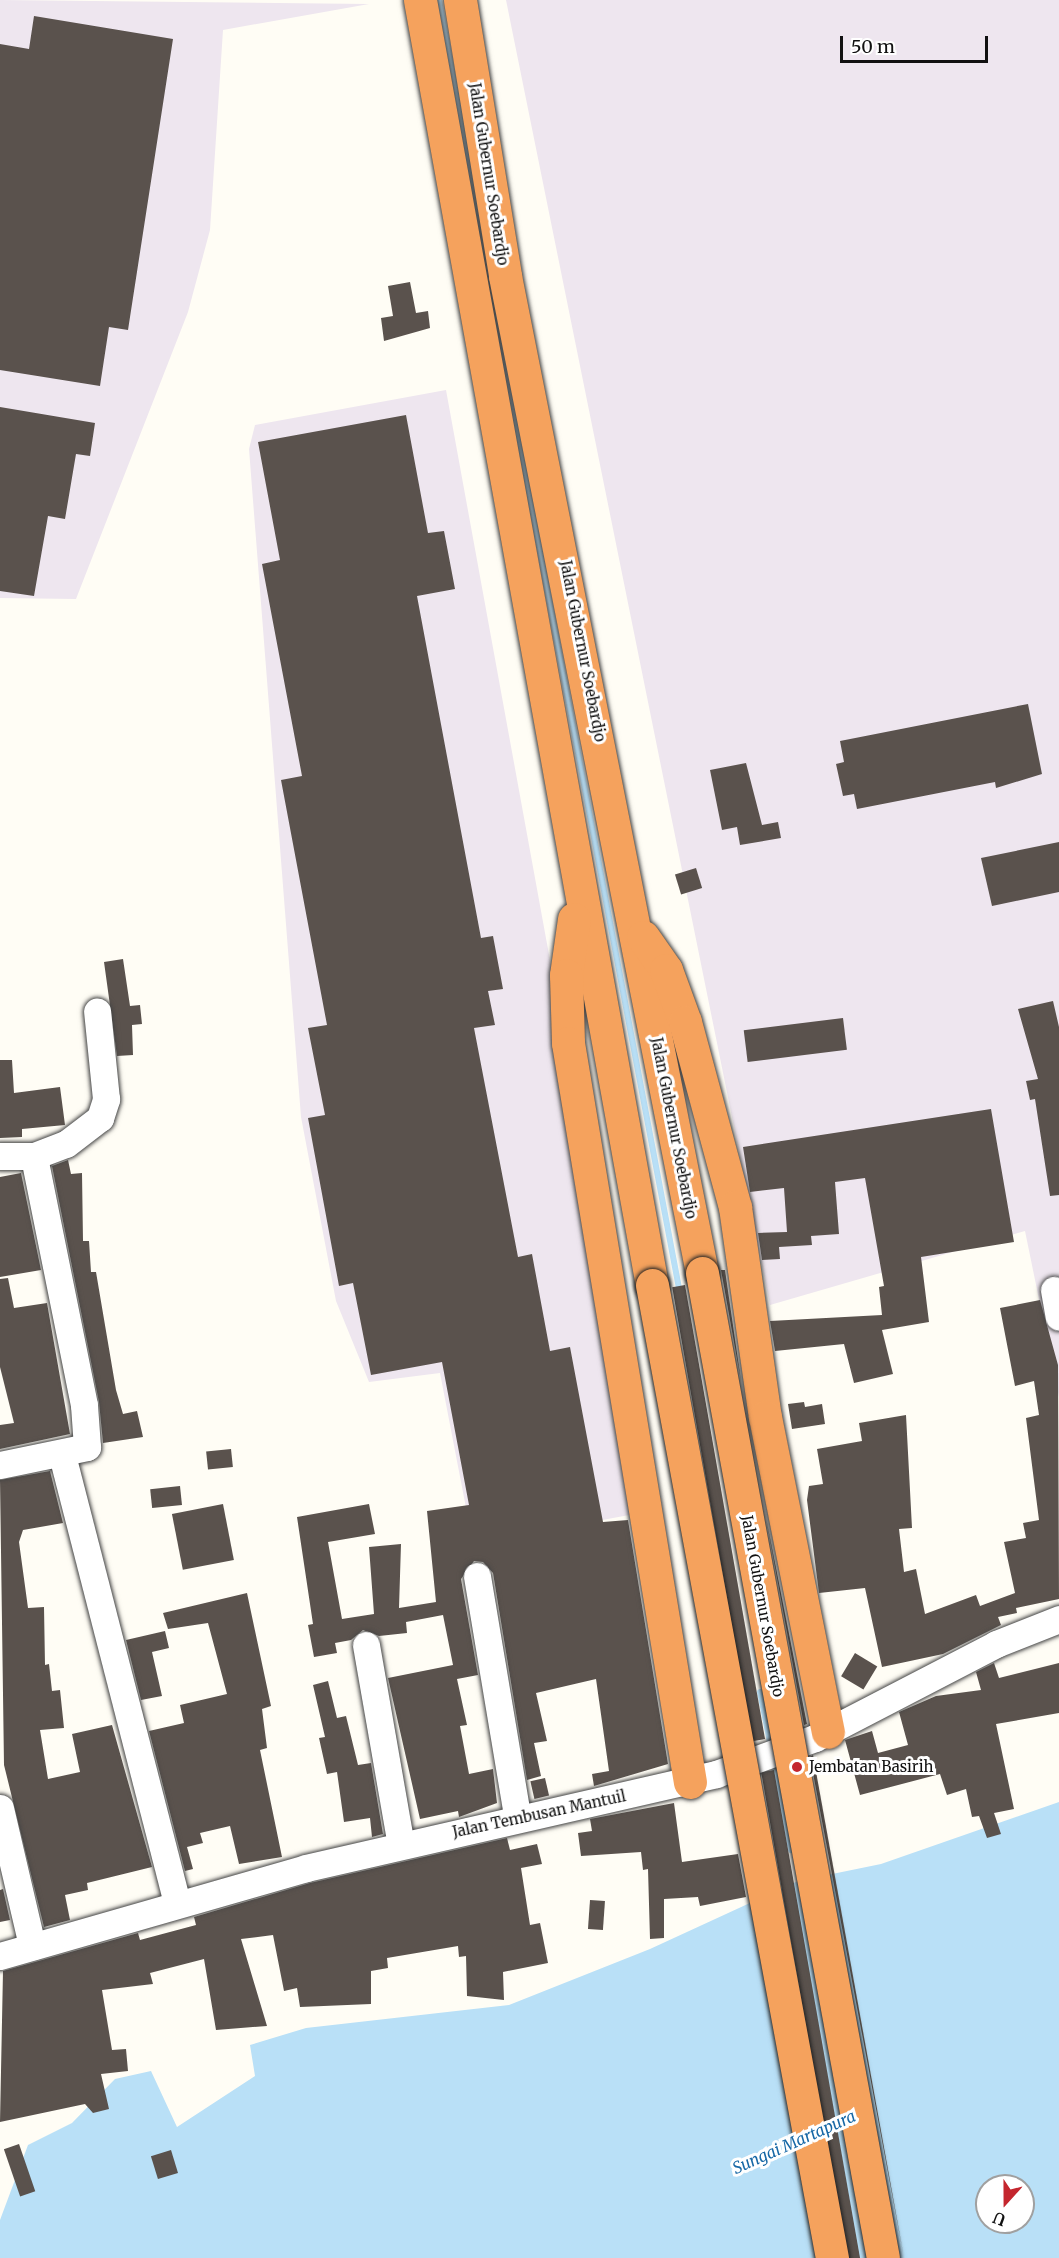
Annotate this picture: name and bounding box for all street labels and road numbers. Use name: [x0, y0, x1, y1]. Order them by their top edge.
street label: Jalan Gubernur Soebardjo: [466, 82, 512, 266]
street label: Jalan Gubernur Soebardjo: [557, 559, 609, 743]
street label: Jalan Gubernur Soebardjo: [648, 1036, 700, 1220]
street label: Jalan Gubernur Soebardjo: [738, 1514, 788, 1698]
street label: Jalan Tembusan Mantuil: [451, 1787, 627, 1841]

